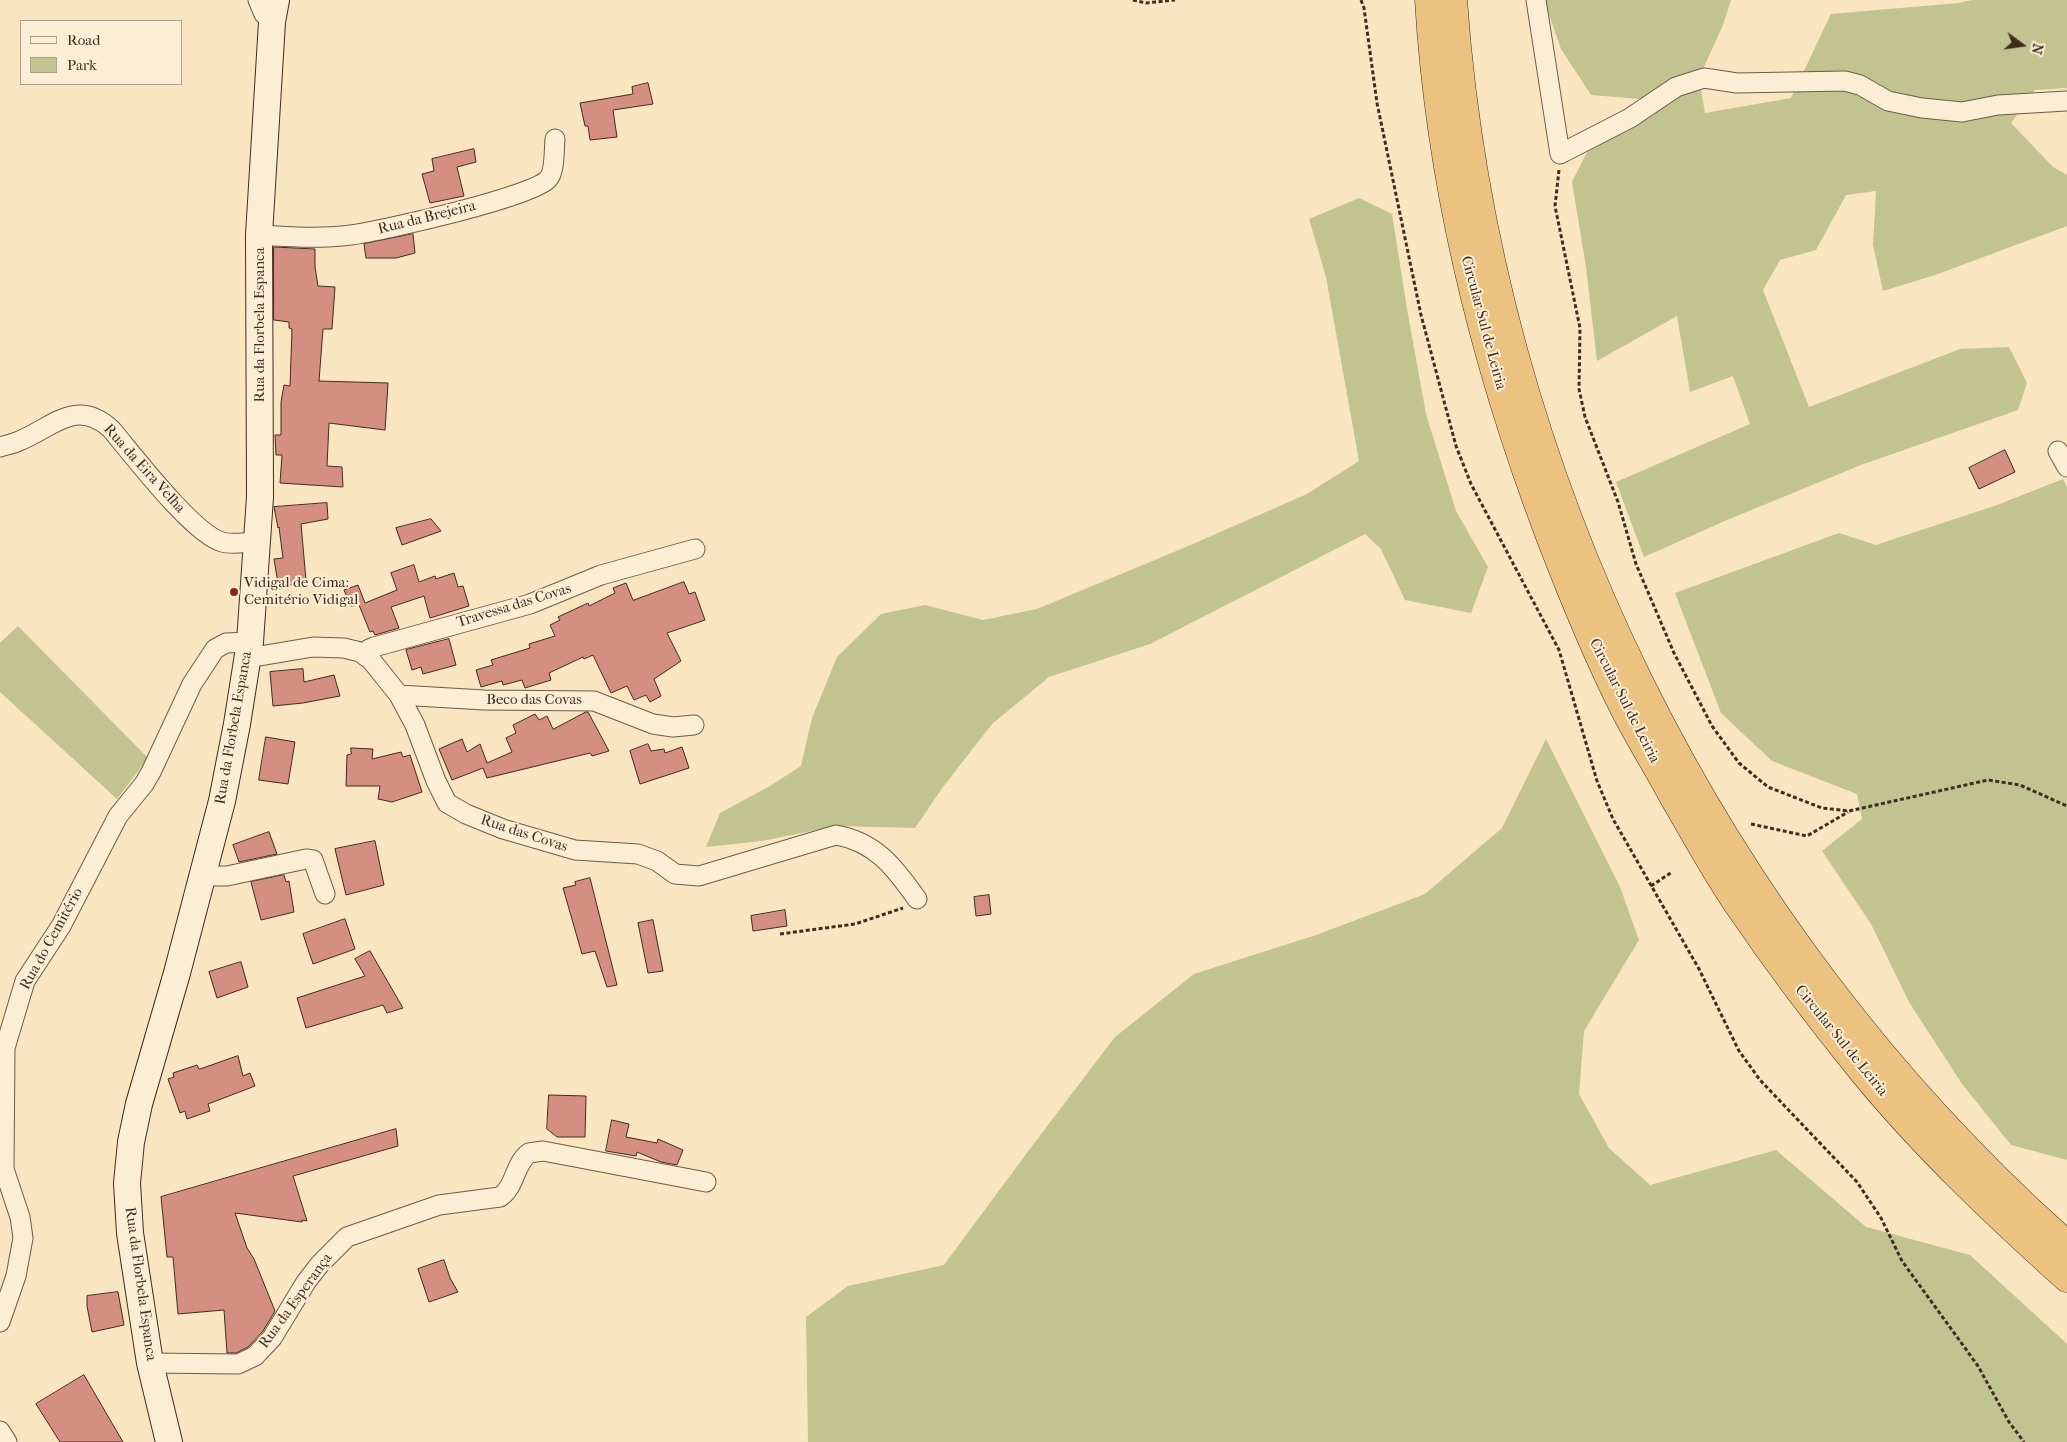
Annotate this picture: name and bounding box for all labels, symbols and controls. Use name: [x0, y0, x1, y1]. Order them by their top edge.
legend: [20, 20, 182, 85]
north arrow: [1997, 20, 2047, 70]
text: Road: [67, 31, 100, 49]
text: N: [2028, 42, 2047, 56]
text: Park: [67, 56, 97, 74]
street label: Rua da Brejeira: [376, 197, 478, 239]
street label: Rua da Florbela Espanca: [251, 247, 269, 403]
street label: Circular Sul de Leiria: [1456, 254, 1510, 392]
street label: Rua da Eira Velha: [99, 421, 189, 517]
place label: Vidigal de Cima: Cemitério Vidigal: [244, 574, 358, 609]
street label: Travessa das Covas: [454, 580, 574, 632]
marker: Vidigal de Cima: Cemitério Vidigal: [228, 586, 240, 598]
street label: Circular Sul de Leiria: [1585, 636, 1663, 766]
street label: Rua da Florbela Espanca: [212, 650, 256, 806]
street label: Beco das Covas: [486, 691, 582, 709]
street label: Rua das Covas: [478, 811, 570, 857]
street label: Rua do Cemitério: [17, 885, 87, 993]
street label: Circular Sul de Leiria: [1791, 982, 1891, 1100]
street label: Rua da Florbela Espanca: [120, 1206, 160, 1362]
street label: Rua da Esperança: [255, 1250, 337, 1352]

